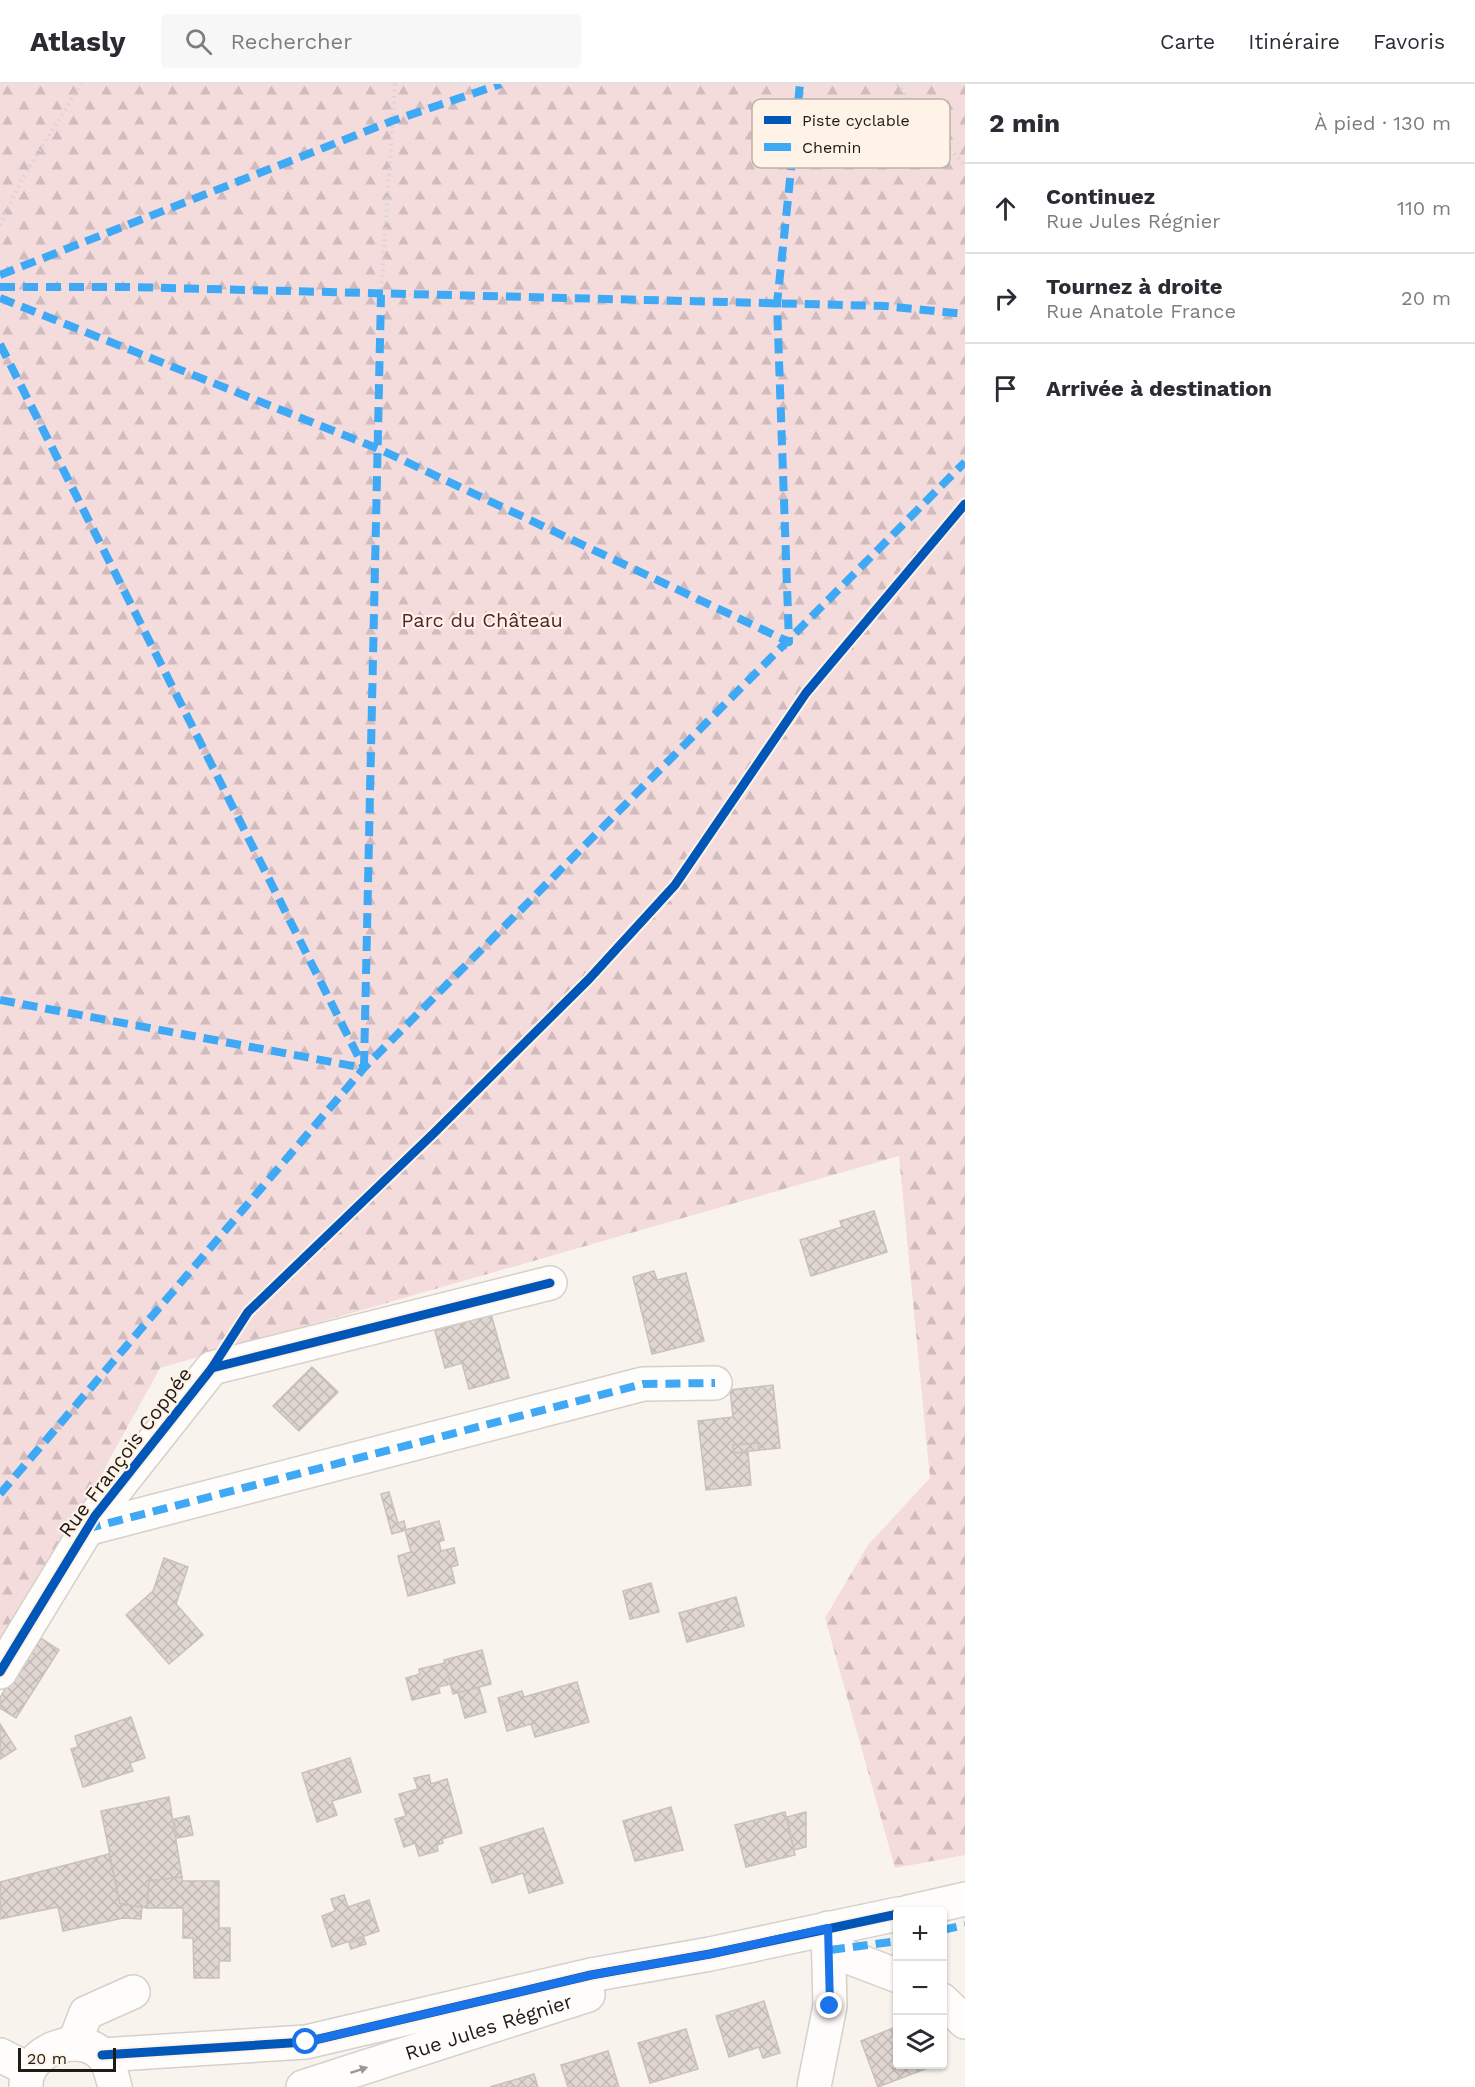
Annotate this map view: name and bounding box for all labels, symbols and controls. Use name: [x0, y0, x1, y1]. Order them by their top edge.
search box: [161, 14, 581, 68]
text: Atlasly: [30, 25, 125, 58]
icon: search: [182, 25, 215, 58]
text: Rechercher: [230, 29, 352, 54]
text: Carte: [1160, 29, 1215, 54]
text: Itinéraire: [1248, 29, 1340, 54]
text: Favoris: [1373, 29, 1445, 54]
legend: [752, 99, 950, 168]
text: 2 min: [989, 108, 1060, 138]
text: Piste cyclable: [802, 111, 910, 130]
text: À pied · 130 m: [1314, 111, 1451, 135]
text: Chemin: [802, 138, 862, 157]
text: Continuez: [1046, 184, 1155, 209]
icon: ahead: [989, 192, 1022, 225]
text: 110 m: [1397, 196, 1451, 220]
text: Rue Jules Régnier: [1046, 209, 1220, 233]
text: Tournez à droite: [1046, 274, 1223, 299]
icon: right: [989, 282, 1022, 315]
text: 20 m: [1401, 286, 1451, 310]
text: Rue Anatole France: [1046, 299, 1236, 323]
icon: arrive: [989, 372, 1022, 405]
text: Arrivée à destination: [1046, 376, 1272, 401]
park label: Parc du Château: [401, 608, 563, 632]
street label: Rue François Coppée: [53, 1362, 197, 1542]
map controls: [893, 1907, 947, 2069]
button: +: [893, 1907, 947, 1961]
button: −: [893, 1961, 947, 2015]
street label: Rue Jules Régnier: [402, 1989, 575, 2065]
route end: [816, 1992, 842, 2018]
button: layers: [893, 2015, 947, 2069]
route start: [292, 2028, 318, 2054]
scale bar: [18, 2045, 116, 2072]
text: 20 m: [27, 2049, 67, 2068]
one-way arrow: [350, 2065, 368, 2074]

